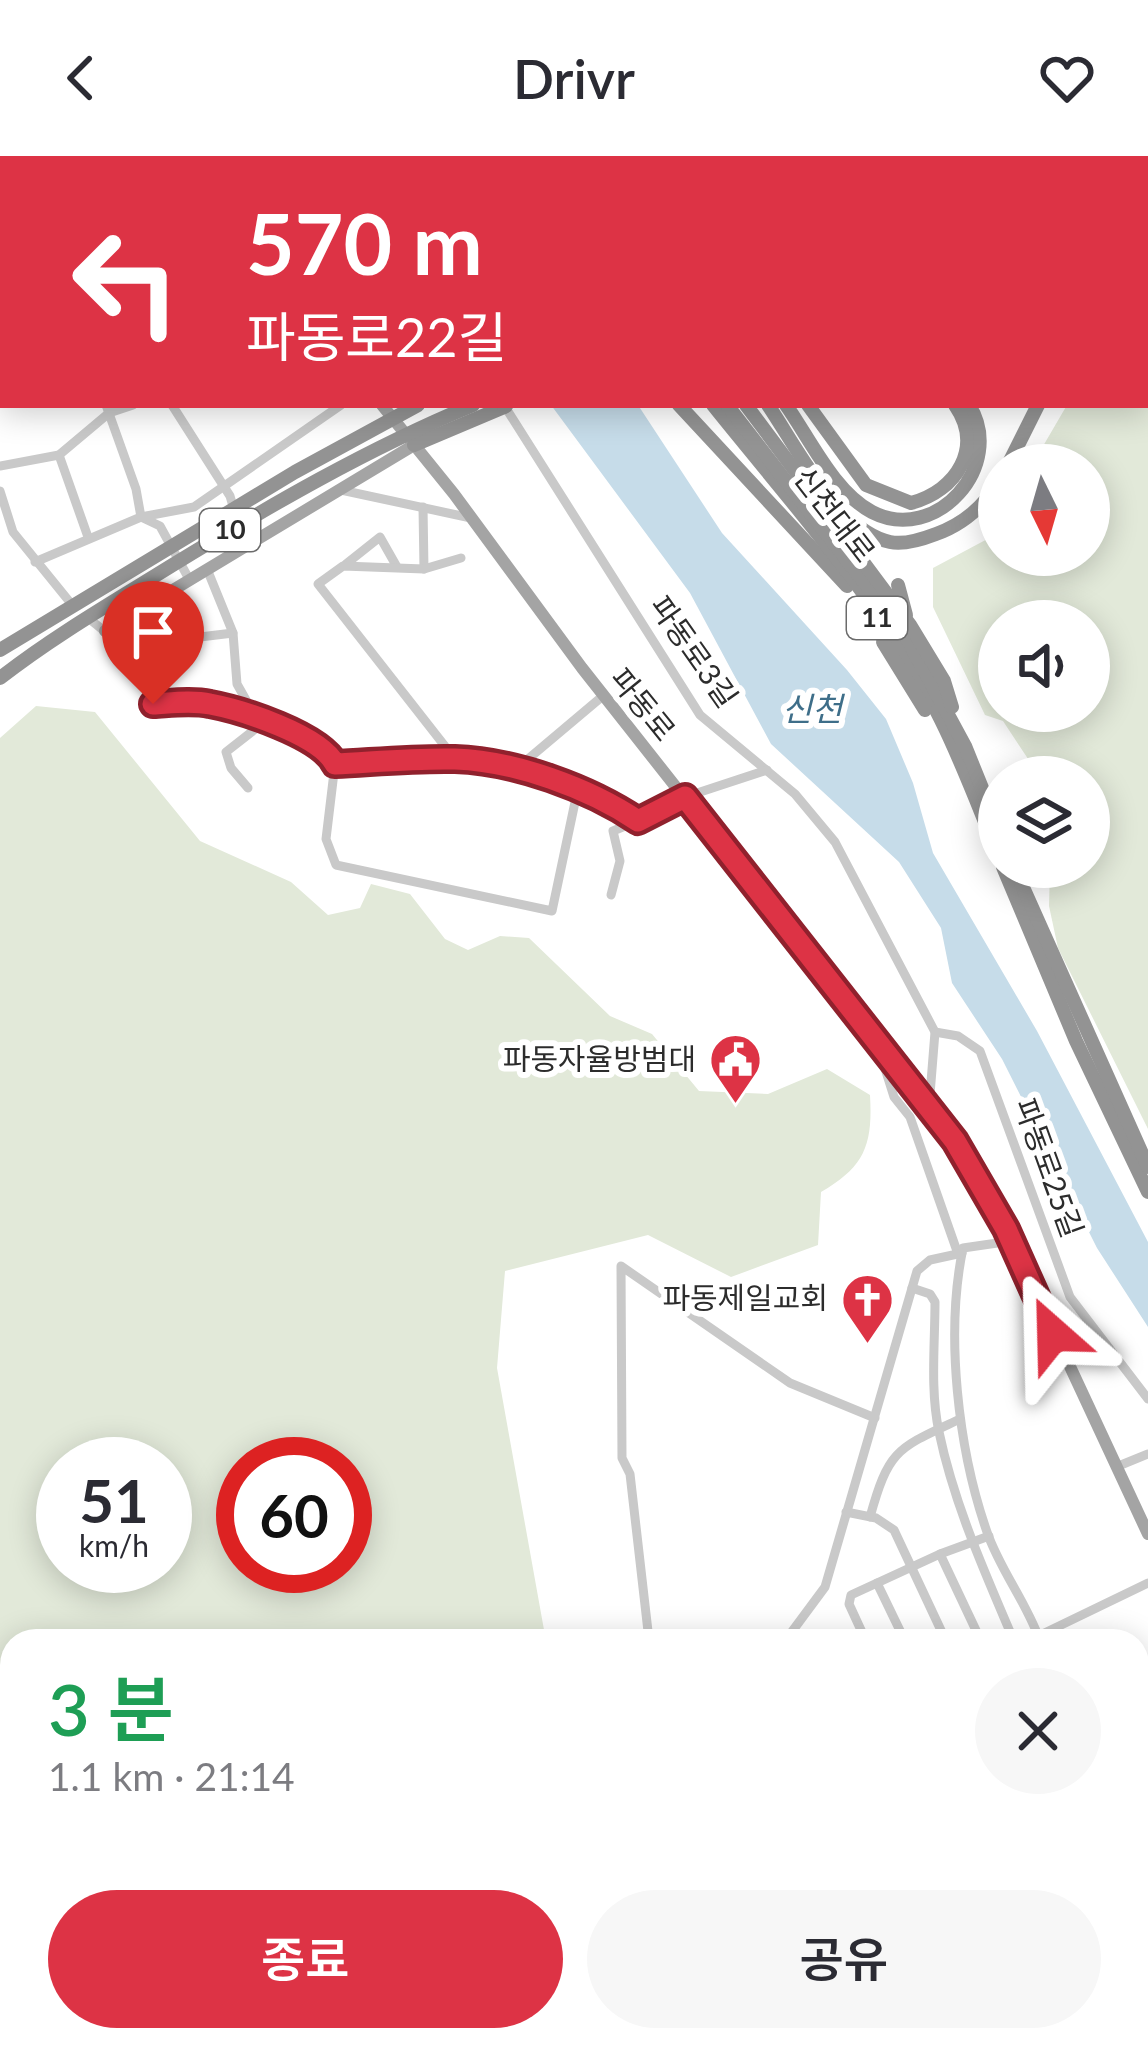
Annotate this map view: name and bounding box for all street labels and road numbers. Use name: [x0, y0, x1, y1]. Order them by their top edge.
street label: 신천대로: [787, 459, 884, 568]
road number: 10: [200, 509, 260, 551]
street label: 파동로3길: [642, 589, 744, 715]
road number: 11: [847, 597, 907, 639]
street label: 파동로: [602, 661, 682, 749]
street label: 파동로25길: [1008, 1093, 1092, 1242]

